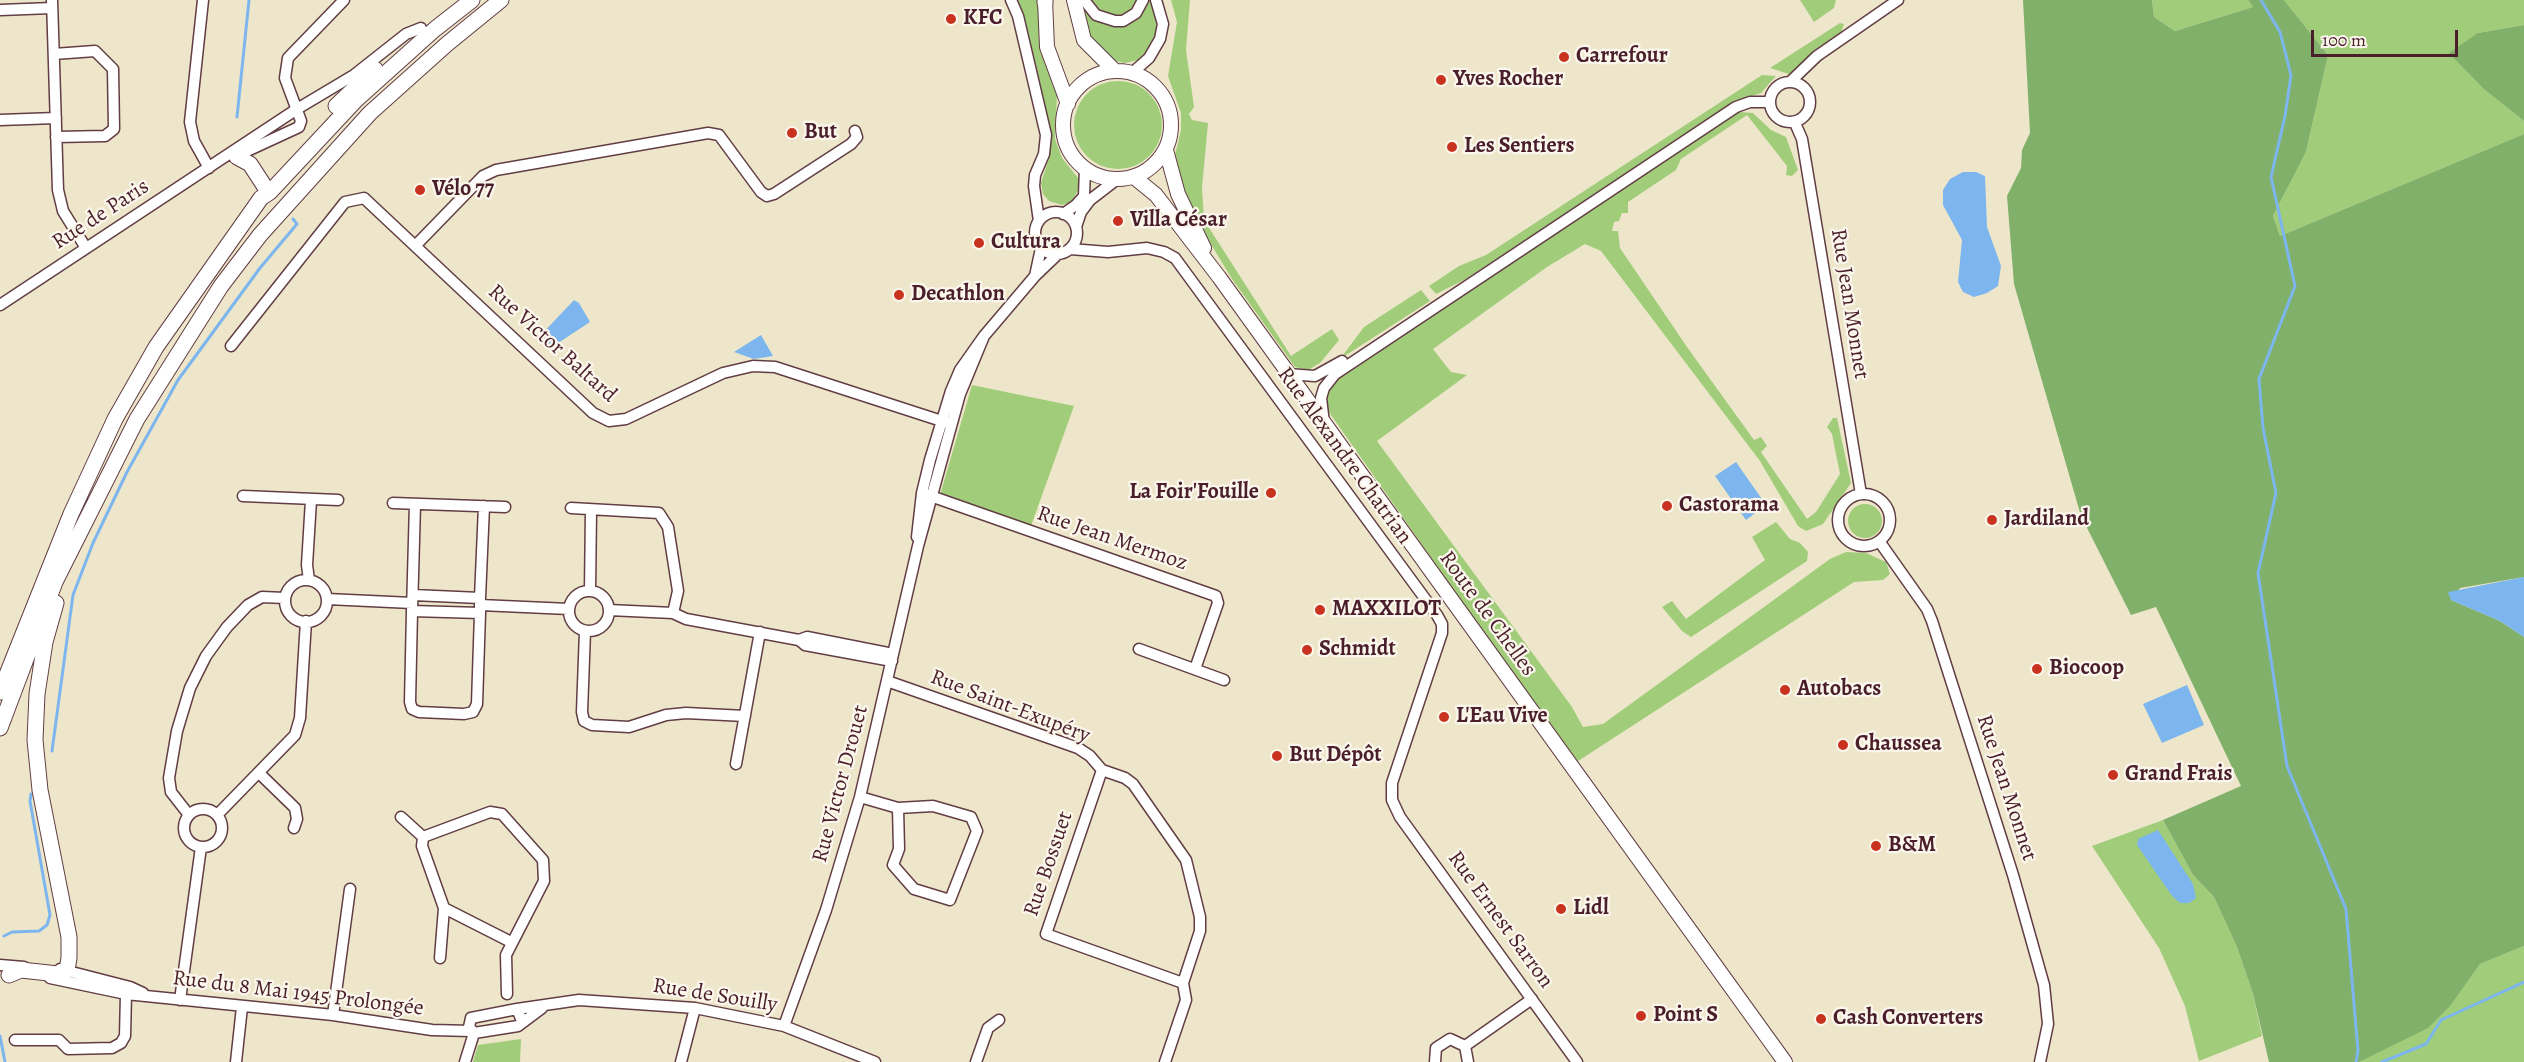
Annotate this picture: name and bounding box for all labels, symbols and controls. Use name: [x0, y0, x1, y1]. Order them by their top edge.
place label: KFC: [963, 6, 1002, 32]
marker: KFC: [944, 12, 958, 26]
scale bar: [2314, 18, 2461, 56]
text: 100 m: [2322, 28, 2366, 52]
place label: Carrefour: [1576, 44, 1668, 70]
marker: Carrefour: [1557, 50, 1571, 64]
place label: Yves Rocher: [1453, 67, 1563, 93]
marker: Yves Rocher: [1434, 73, 1448, 87]
place label: But: [804, 120, 837, 146]
marker: But: [785, 126, 799, 140]
place label: Les Sentiers: [1464, 134, 1575, 160]
marker: Les Sentiers: [1445, 140, 1459, 154]
street label: Rue de Paris: [48, 174, 154, 256]
place label: Vélo 77: [432, 177, 494, 203]
marker: Vélo 77: [413, 183, 427, 197]
place label: Villa César: [1130, 208, 1227, 234]
marker: Villa César: [1111, 214, 1125, 228]
street label: Rue Jean Monnet: [1824, 227, 1874, 381]
place label: Cultura: [991, 230, 1061, 256]
marker: Cultura: [972, 236, 986, 250]
street label: Rue Victor Baltard: [482, 279, 622, 409]
place label: Decathlon: [911, 282, 1005, 308]
marker: Decathlon: [892, 288, 906, 302]
street label: Rue Alexandre Chatrian: [1271, 362, 1417, 550]
place label: La Foir'Fouille: [1129, 480, 1259, 506]
marker: La Foir'Fouille: [1264, 486, 1278, 500]
place label: Castorama: [1679, 493, 1779, 519]
marker: Castorama: [1660, 499, 1674, 513]
street label: Rue Jean Mermoz: [1033, 501, 1191, 577]
place label: Jardiland: [2004, 507, 2089, 533]
marker: Jardiland: [1985, 513, 1999, 527]
street label: Route de Chelles: [1433, 546, 1541, 682]
place label: MAXXILOT: [1332, 597, 1441, 623]
marker: MAXXILOT: [1313, 603, 1327, 617]
place label: Schmidt: [1319, 637, 1396, 663]
marker: Schmidt: [1300, 643, 1314, 657]
place label: Biocoop: [2049, 656, 2124, 682]
marker: Biocoop: [2030, 662, 2044, 676]
street label: Rue Saint-Exupéry: [926, 664, 1094, 750]
place label: Autobacs: [1797, 677, 1881, 703]
marker: Autobacs: [1778, 683, 1792, 697]
street label: Rue Victor Drouet: [807, 703, 875, 865]
place label: L'Eau Vive: [1456, 704, 1548, 730]
marker: L'Eau Vive: [1437, 710, 1451, 724]
street label: Rue Jean Monnet: [1970, 712, 2042, 864]
place label: Chaussea: [1855, 732, 1942, 758]
marker: Chaussea: [1836, 738, 1850, 752]
place label: But Dépôt: [1289, 743, 1381, 769]
marker: But Dépôt: [1270, 749, 1284, 763]
place label: Grand Frais: [2125, 762, 2232, 788]
marker: Grand Frais: [2106, 768, 2120, 782]
street label: Rue Bossuet: [1019, 808, 1079, 920]
place label: B&M: [1888, 833, 1936, 859]
marker: B&M: [1869, 839, 1883, 853]
street label: Rue Ernest Sarron: [1441, 846, 1559, 994]
place label: Lidl: [1573, 896, 1609, 922]
marker: Lidl: [1554, 902, 1568, 916]
street label: Rue du 8 Mai 1945 Prolongée: [171, 965, 425, 1023]
street label: Rue de Souilly: [651, 973, 779, 1019]
place label: Point S: [1653, 1003, 1718, 1029]
place label: Cash Converters: [1833, 1006, 1983, 1032]
marker: Point S: [1634, 1009, 1648, 1023]
marker: Cash Converters: [1814, 1012, 1828, 1026]

